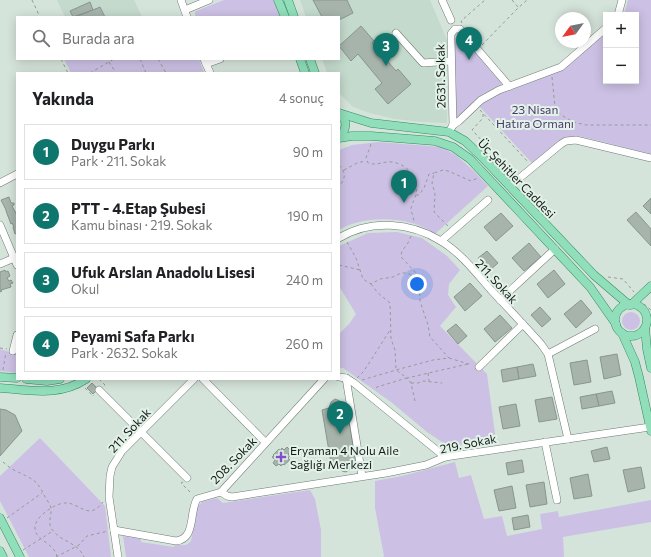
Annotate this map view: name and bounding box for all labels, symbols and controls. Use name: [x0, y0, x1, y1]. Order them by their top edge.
north arrow: [555, 12, 591, 48]
map controls: [603, 12, 639, 84]
button: +: [603, 12, 639, 48]
search box: [16, 16, 340, 60]
icon: search: [30, 27, 52, 49]
pin: 4: [456, 27, 482, 60]
text: Burada ara: [62, 29, 135, 47]
pin: 3: [373, 33, 399, 66]
street label: 2631. Sokak: [432, 43, 448, 108]
button: −: [603, 48, 639, 84]
text: Yakında: [32, 88, 94, 109]
text: 4 sonuç: [279, 90, 324, 106]
park label: 23 Nisan Hatıra Ormanı: [496, 102, 574, 130]
text: Duygu Parkı: [71, 135, 155, 153]
street label: Üç Şehitler Caddesi: [476, 135, 558, 221]
text: 1: [43, 144, 49, 160]
text: 90 m: [293, 144, 323, 160]
text: Park · 211. Sokak: [71, 153, 166, 169]
pin: 1: [391, 170, 417, 203]
text: PTT - 4.Etap Şubesi: [71, 199, 206, 217]
text: 2: [42, 208, 50, 224]
text: 190 m: [287, 208, 323, 224]
text: Kamu binası · 219. Sokak: [71, 217, 212, 233]
street label: 211. Sokak: [473, 256, 521, 306]
text: Ufuk Arslan Anadolu Lisesi: [71, 263, 255, 281]
text: 3: [42, 272, 50, 288]
text: 240 m: [286, 272, 323, 288]
your location: [407, 274, 427, 294]
text: Okul: [71, 281, 99, 297]
text: Peyami Safa Parkı: [71, 327, 195, 345]
text: 4: [42, 336, 50, 352]
text: 260 m: [286, 336, 323, 352]
text: Park · 2632. Sokak: [71, 345, 178, 361]
pin: 2: [327, 401, 353, 434]
street label: 211. Sokak: [105, 405, 153, 455]
street label: 219. Sokak: [438, 431, 498, 455]
street label: 208. Sokak: [207, 433, 259, 486]
place label: Eryaman 4 Nolu Aile Sağlığı Merkezi: [290, 443, 399, 471]
marker: Eryaman 4 Nolu Aile Sağlığı Merkezi: [275, 451, 287, 463]

